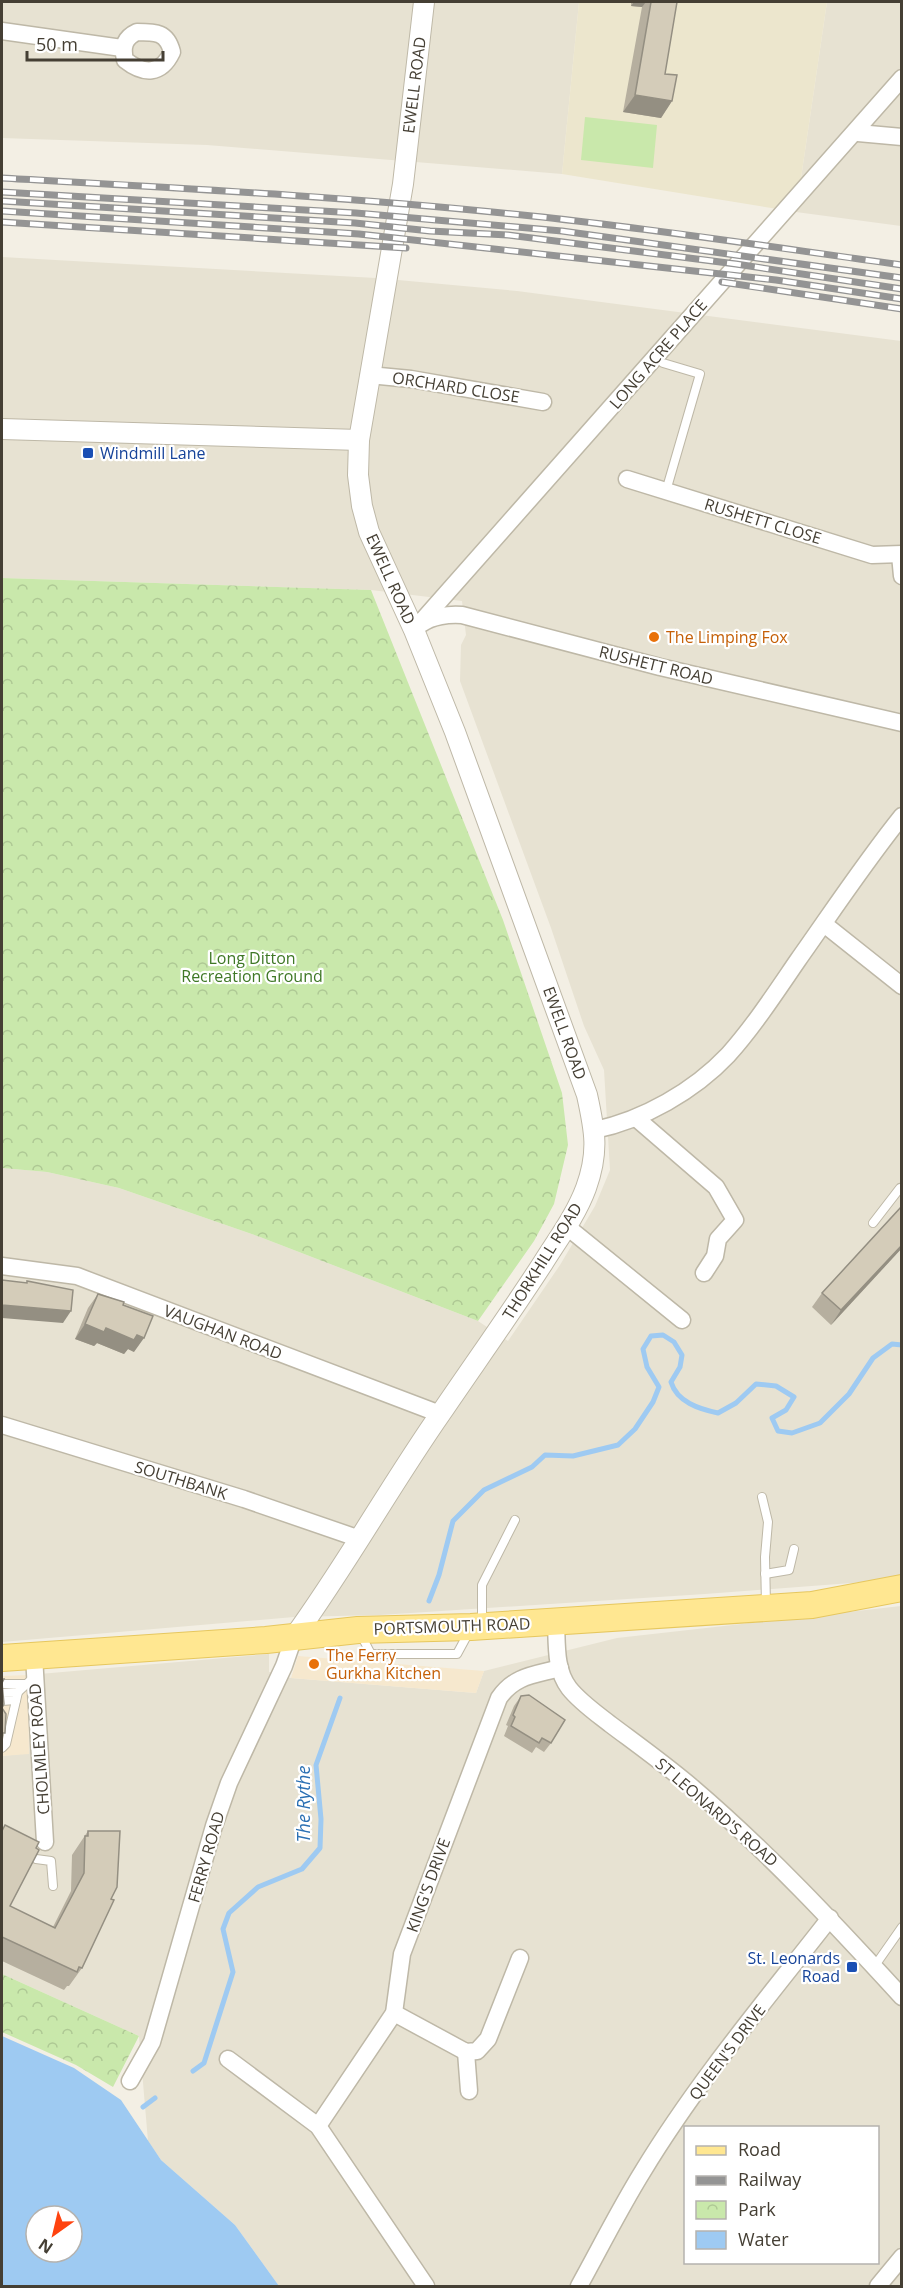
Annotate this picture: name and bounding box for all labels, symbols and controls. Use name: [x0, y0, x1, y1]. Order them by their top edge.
scale bar: [27, 24, 164, 62]
text: 50 m: [36, 32, 78, 56]
street label: EWELL ROAD: [397, 35, 431, 135]
street label: LONG ACRE PLACE: [604, 294, 712, 414]
street label: ORCHARD CLOSE: [391, 366, 521, 408]
place label: Windmill Lane: [100, 442, 206, 464]
marker: Windmill Lane: [81, 446, 95, 460]
street label: RUSHETT CLOSE: [702, 493, 824, 549]
street label: EWELL ROAD: [361, 530, 421, 628]
place label: The Limping Fox: [666, 626, 788, 648]
marker: The Limping Fox: [647, 630, 661, 644]
street label: RUSHETT ROAD: [597, 640, 715, 690]
park label: Long Ditton Recreation Ground: [181, 947, 323, 987]
street label: EWELL ROAD: [538, 983, 592, 1083]
street label: THORKHILL ROAD: [497, 1198, 587, 1324]
street label: VAUGHAN ROAD: [161, 1299, 285, 1365]
street label: SOUTHBANK: [132, 1455, 230, 1505]
street label: PORTSMOUTH ROAD: [373, 1612, 531, 1640]
place label: The Ferry Gurkha Kitchen: [326, 1644, 441, 1684]
marker: The Ferry Gurkha Kitchen: [307, 1657, 321, 1671]
street label: CHOLMLEY ROAD: [23, 1683, 55, 1815]
street label: ST LEONARD'S ROAD: [651, 1753, 783, 1871]
water label: The Rythe: [291, 1766, 315, 1842]
street label: FERRY ROAD: [182, 1809, 230, 1905]
street label: KING'S DRIVE: [401, 1835, 455, 1935]
place label: St. Leonards Road: [748, 1947, 840, 1987]
marker: St. Leonards Road: [845, 1960, 859, 1974]
street label: QUEEN'S DRIVE: [684, 2000, 770, 2104]
legend: [684, 2126, 879, 2264]
text: Road: [738, 2137, 781, 2161]
text: Railway: [738, 2167, 802, 2191]
text: Park: [738, 2197, 776, 2221]
north arrow: [24, 2204, 84, 2264]
text: Water: [738, 2227, 789, 2251]
text: N: [34, 2234, 57, 2259]

